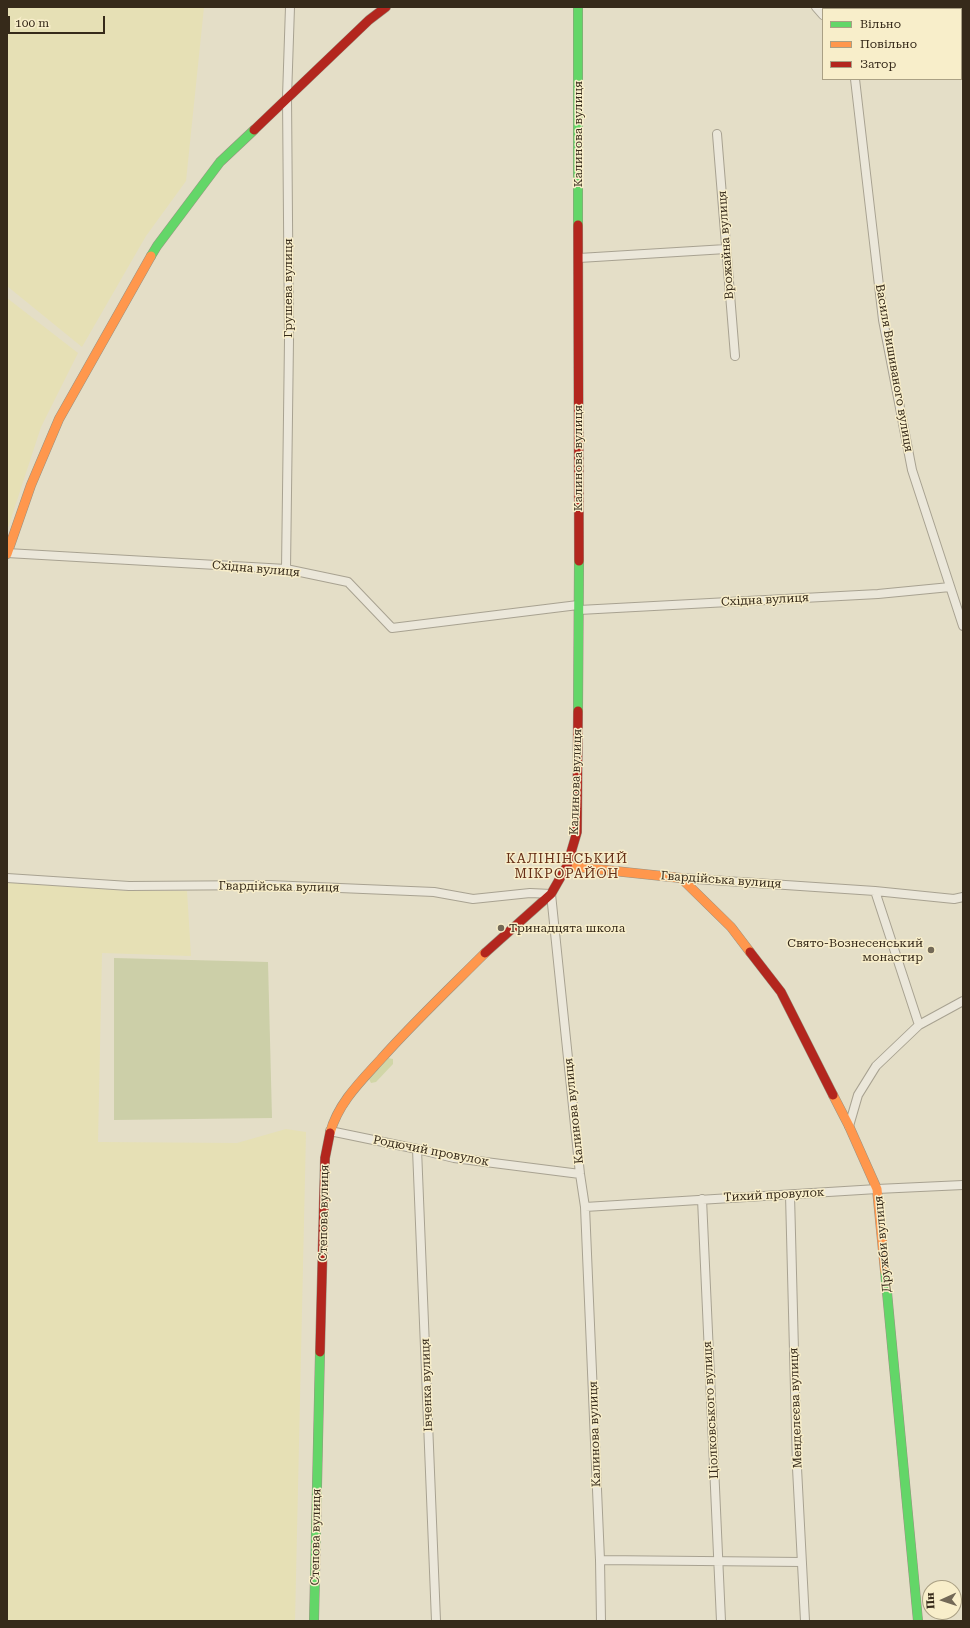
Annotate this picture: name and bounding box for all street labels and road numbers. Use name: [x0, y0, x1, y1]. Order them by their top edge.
street label: Калинова вулиця: [571, 81, 585, 187]
street label: Врожайна вулиця: [715, 190, 737, 300]
street label: Грушева вулиця: [281, 238, 295, 338]
street label: Василя Вишиваного вулиця: [872, 283, 916, 453]
street label: Калинова вулиця: [571, 405, 585, 511]
street label: Східна вулиця: [212, 558, 300, 580]
street label: Східна вулиця: [721, 591, 809, 609]
street label: Калинова вулиця: [567, 729, 585, 835]
street label: Гвардійська вулиця: [660, 869, 782, 891]
street label: Гвардійська вулиця: [218, 879, 340, 895]
street label: Калинова вулиця: [561, 1057, 587, 1165]
street label: Родючий провулок: [372, 1133, 490, 1169]
street label: Степова вулиця: [316, 1164, 332, 1262]
street label: Тихий провулок: [723, 1185, 825, 1205]
street label: Дружби вулиця: [872, 1195, 894, 1293]
street label: Івченка вулиця: [418, 1338, 436, 1432]
street label: Ціолковського вулиця: [700, 1341, 722, 1479]
street label: Менделєєва вулиця: [787, 1347, 805, 1469]
street label: Калинова вулиця: [586, 1381, 604, 1487]
street label: Степова вулиця: [308, 1488, 324, 1586]

